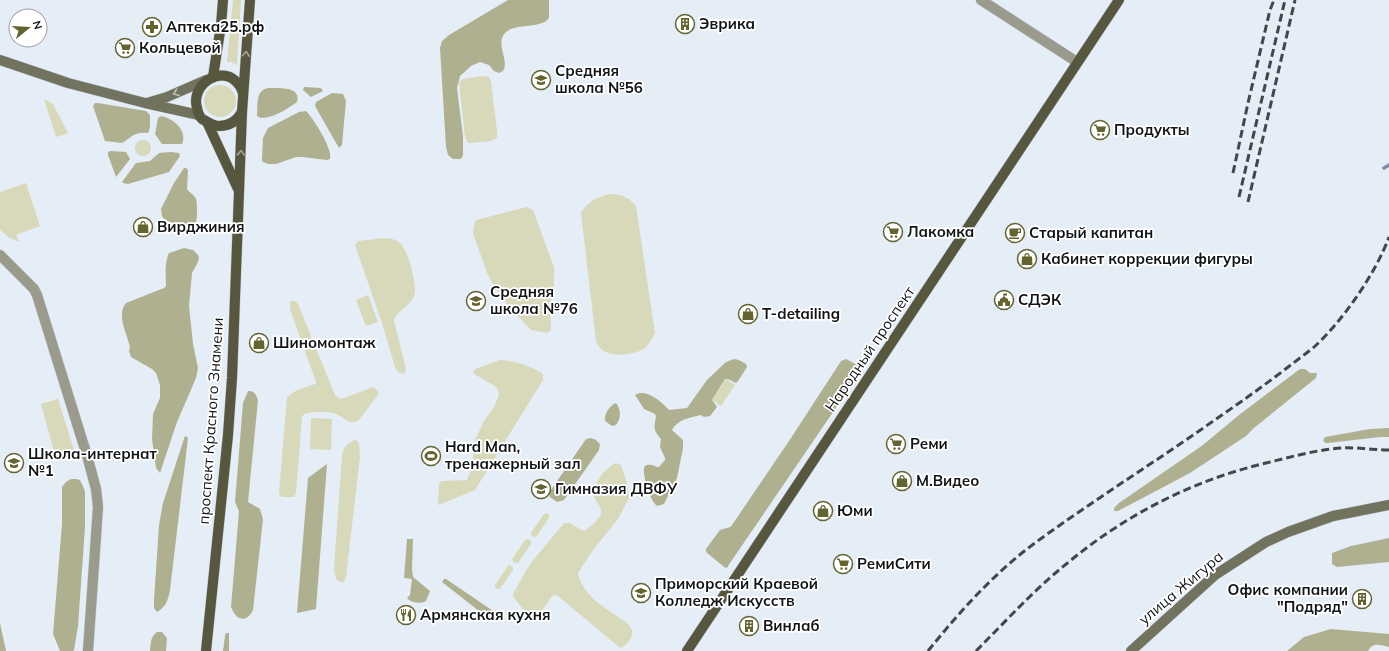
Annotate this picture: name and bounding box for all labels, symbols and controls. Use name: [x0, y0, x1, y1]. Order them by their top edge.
north arrow: [8, 8, 48, 48]
building icon: Эврика: [674, 13, 696, 35]
place label: Эврика: [699, 14, 755, 33]
pharmacy icon: Аптека25.рф: [141, 16, 163, 38]
place label: Аптека25.рф: [166, 17, 264, 36]
text: N: [30, 19, 45, 31]
supermarket icon: Кольцевой: [114, 37, 136, 59]
place label: Кольцевой: [139, 38, 221, 57]
one-way arrow: [242, 51, 251, 58]
place label: Средняя школа №56: [555, 61, 643, 97]
school or university icon: Средняя школа №56: [530, 69, 552, 91]
one-way arrow: [173, 88, 180, 96]
supermarket icon: Продукты: [1089, 119, 1111, 141]
place label: Продукты: [1114, 120, 1190, 139]
one-way arrow: [237, 150, 245, 156]
shop icon: Вирджиния: [132, 216, 154, 238]
place label: Вирджиния: [157, 217, 245, 236]
supermarket icon: Лакомка: [882, 221, 904, 243]
place label: Лакомка: [907, 222, 974, 241]
cafe icon: Старый капитан: [1004, 222, 1026, 244]
place label: Старый капитан: [1029, 223, 1153, 242]
shop icon: Кабинет коррекции фигуры: [1016, 248, 1038, 270]
place label: Кабинет коррекции фигуры: [1041, 249, 1253, 268]
place label: Средняя школа №76: [490, 282, 578, 318]
street label: Народный проспект: [821, 282, 919, 415]
public building icon: СДЭК: [993, 289, 1015, 311]
school or university icon: Средняя школа №76: [465, 290, 487, 312]
place label: СДЭК: [1018, 290, 1062, 309]
shop icon: T-detailing: [737, 303, 759, 325]
place label: T-detailing: [762, 304, 840, 323]
street label: проспект Красного Знамени: [194, 317, 227, 525]
shop icon: Шиномонтаж: [248, 332, 270, 354]
place label: Шиномонтаж: [273, 333, 376, 352]
supermarket icon: Реми: [885, 433, 907, 455]
place label: Реми: [910, 434, 948, 453]
place label: Hard Man, тренажерный зал: [445, 437, 581, 473]
place label: Школа-интернат №1: [28, 444, 158, 480]
sports icon: Hard Man, тренажерный зал: [420, 445, 442, 467]
school or university icon: Школа-интернат №1: [3, 452, 25, 474]
shop icon: М.Видео: [891, 470, 913, 492]
place label: М.Видео: [916, 471, 979, 490]
school or university icon: Гимназия ДВФУ: [530, 478, 552, 500]
place label: Гимназия ДВФУ: [555, 479, 678, 498]
shop icon: Юми: [812, 500, 834, 522]
place label: Юми: [837, 501, 873, 520]
street label: улица Жигура: [1135, 547, 1227, 629]
supermarket icon: РемиСити: [832, 553, 854, 575]
place label: РемиСити: [857, 554, 931, 573]
place label: Приморский Краевой Колледж Искусств: [655, 574, 818, 610]
place label: Офис компании "Подряд": [1228, 580, 1348, 616]
school or university icon: Приморский Краевой Колледж Искусств: [630, 582, 652, 604]
building icon: Офис компании "Подряд": [1351, 588, 1373, 610]
restaurant icon: Армянская кухня: [395, 604, 417, 626]
place label: Армянская кухня: [420, 605, 551, 624]
building icon: Винлаб: [738, 615, 760, 637]
place label: Винлаб: [763, 616, 820, 635]

